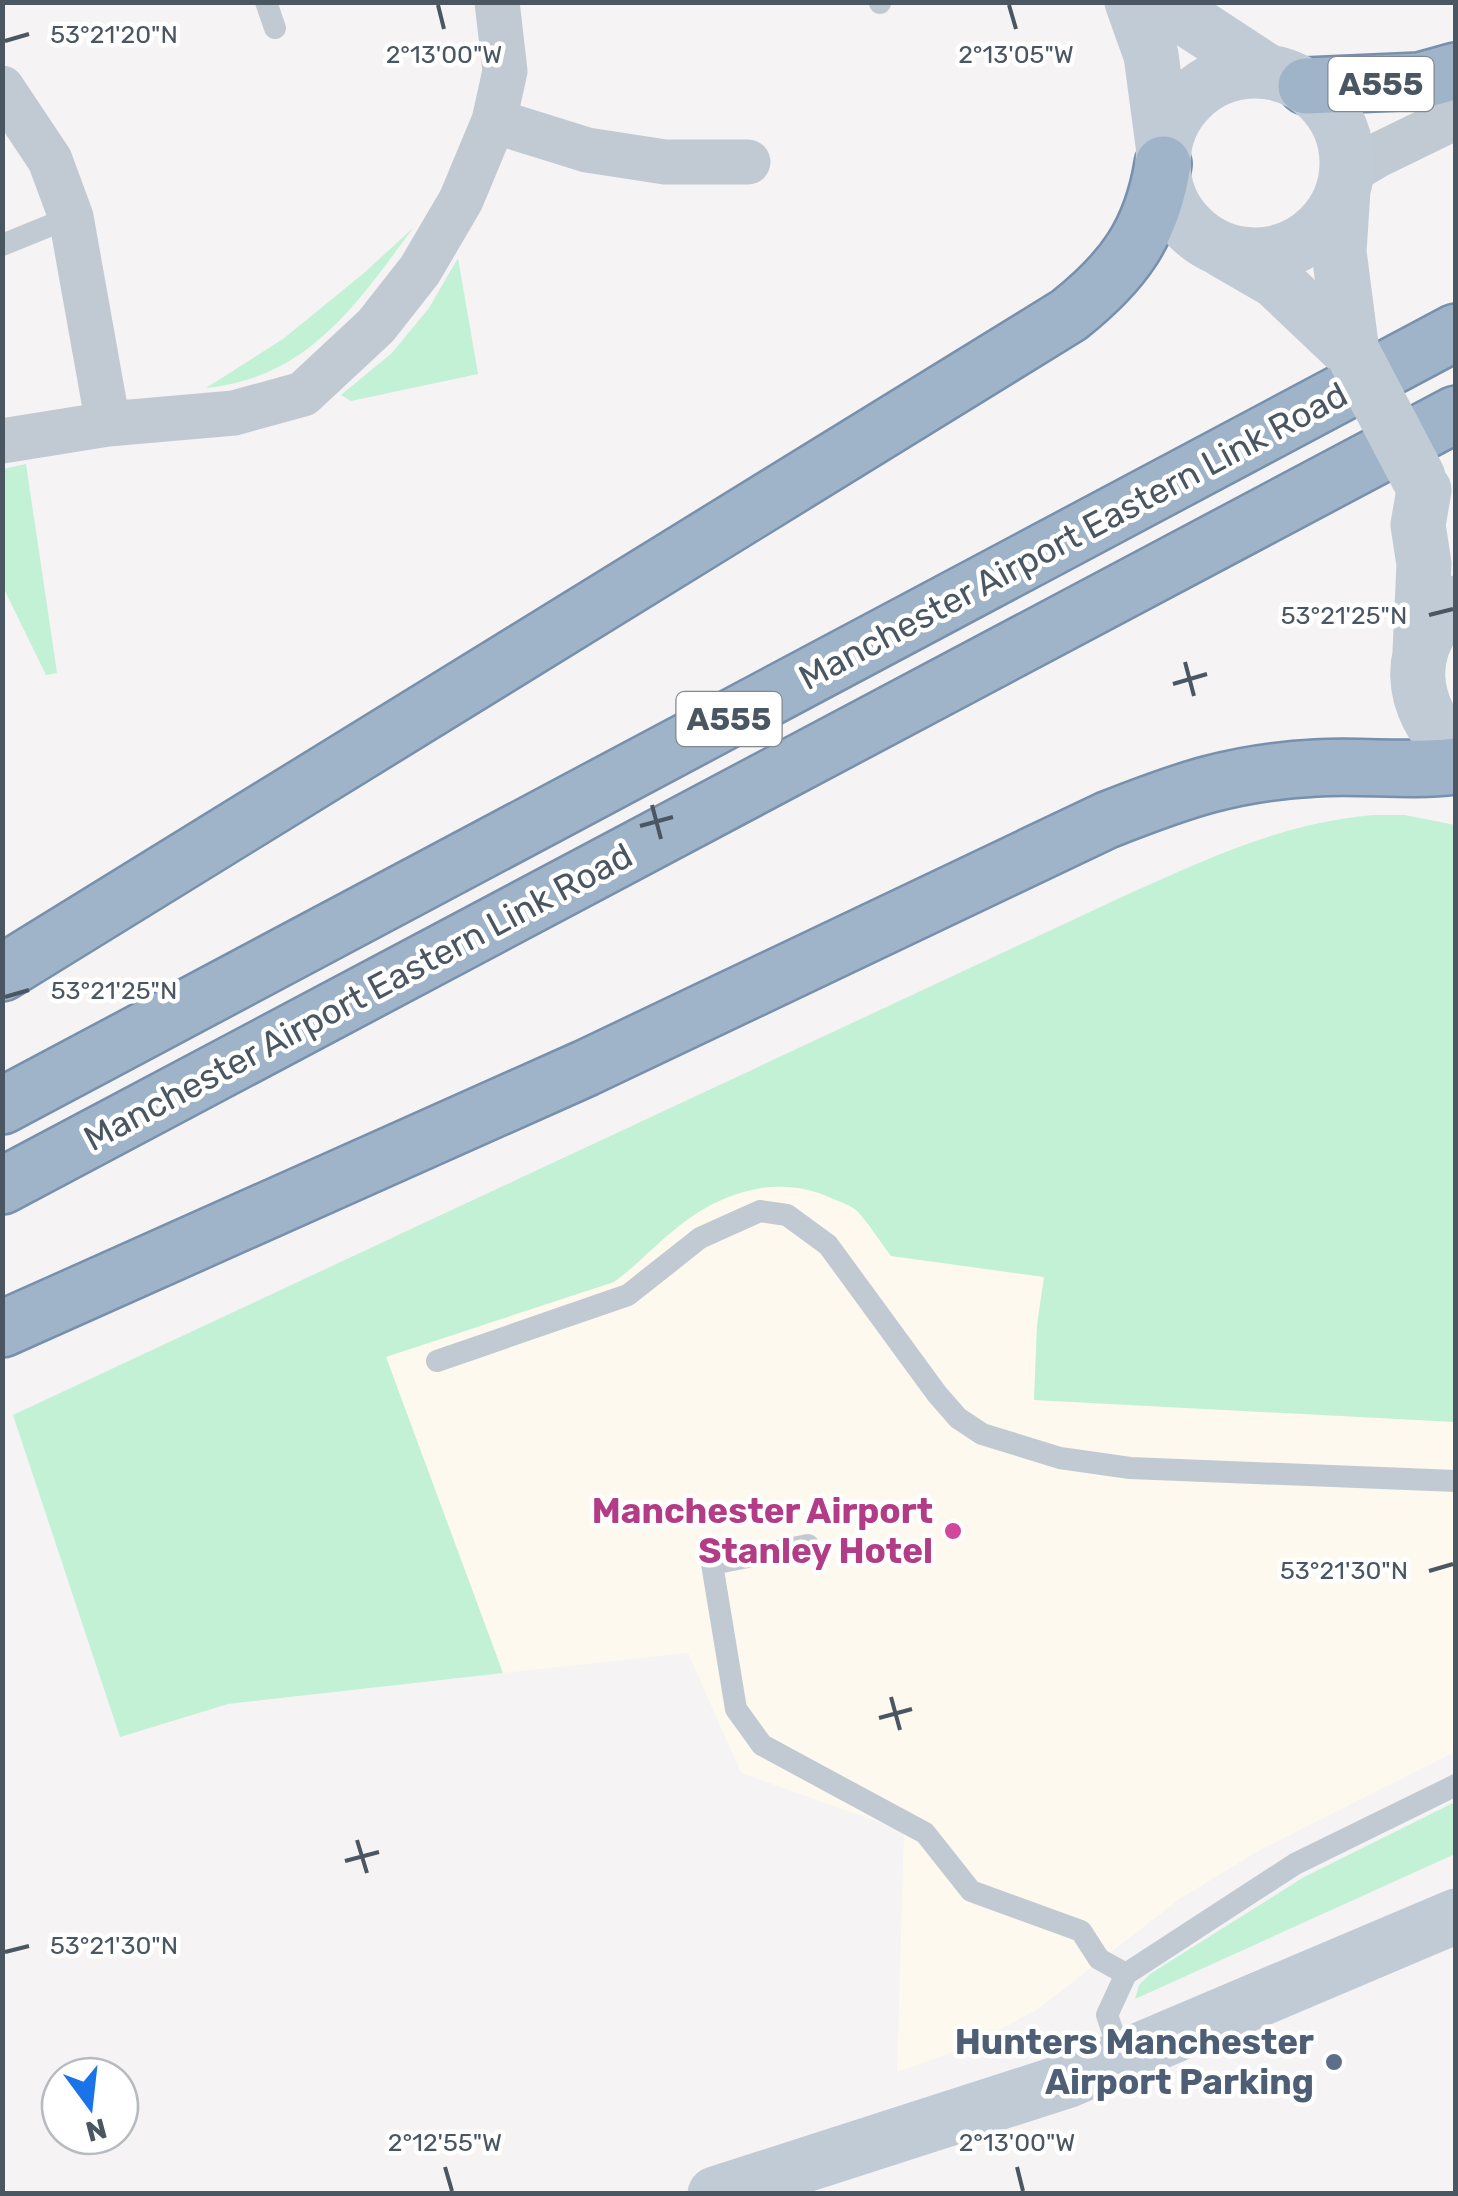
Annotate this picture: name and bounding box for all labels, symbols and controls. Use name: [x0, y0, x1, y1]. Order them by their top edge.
text: 53°21'20"N: [50, 20, 178, 49]
text: 2°13'00"W: [386, 40, 502, 69]
text: 2°13'05"W: [958, 40, 1074, 69]
road number: A555: [1328, 57, 1434, 111]
street label: Manchester Airport Eastern Link Road: [792, 373, 1354, 699]
text: 53°21'25"N: [1281, 601, 1407, 630]
road number: A555: [676, 692, 782, 746]
street label: Manchester Airport Eastern Link Road: [77, 834, 639, 1160]
text: 53°21'25"N: [51, 976, 177, 1005]
place label: Manchester Airport Stanley Hotel: [592, 1490, 933, 1572]
marker: Manchester Airport Stanley Hotel: [942, 1520, 964, 1542]
text: 53°21'30"N: [1280, 1556, 1408, 1585]
text: 53°21'30"N: [50, 1931, 178, 1960]
place label: Hunters Manchester Airport Parking: [955, 2021, 1314, 2103]
marker: Hunters Manchester Airport Parking: [1323, 2051, 1345, 2073]
north arrow: [40, 2056, 140, 2156]
text: N: [82, 2111, 110, 2148]
text: 2°12'55"W: [388, 2128, 502, 2157]
text: 2°13'00"W: [959, 2128, 1075, 2157]

